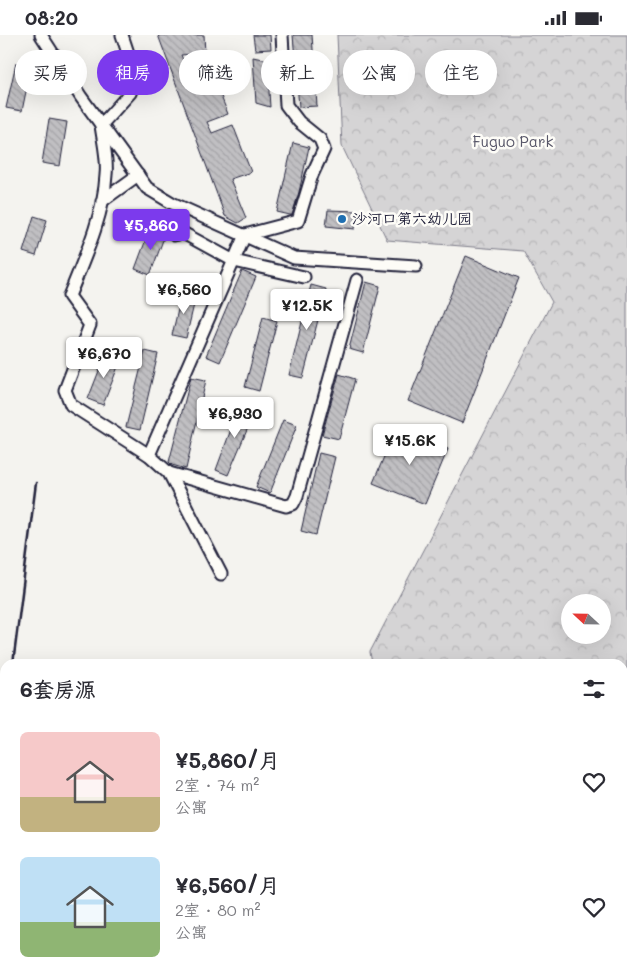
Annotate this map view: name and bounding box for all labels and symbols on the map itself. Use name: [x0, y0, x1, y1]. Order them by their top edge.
park label: Fuguo Park: [472, 131, 554, 151]
place label: 沙河口第六幼儿园: [352, 208, 472, 228]
pin: ¥5,860: [110, 209, 192, 251]
marker: 沙河口第六幼儿园: [336, 213, 348, 225]
pin: ¥6,560: [143, 273, 225, 315]
pin: ¥12.5K: [266, 289, 348, 331]
pin: ¥6,670: [63, 337, 145, 379]
pin: ¥6,930: [194, 397, 276, 439]
pin: ¥15.6K: [369, 423, 451, 466]
north arrow: [561, 594, 611, 644]

